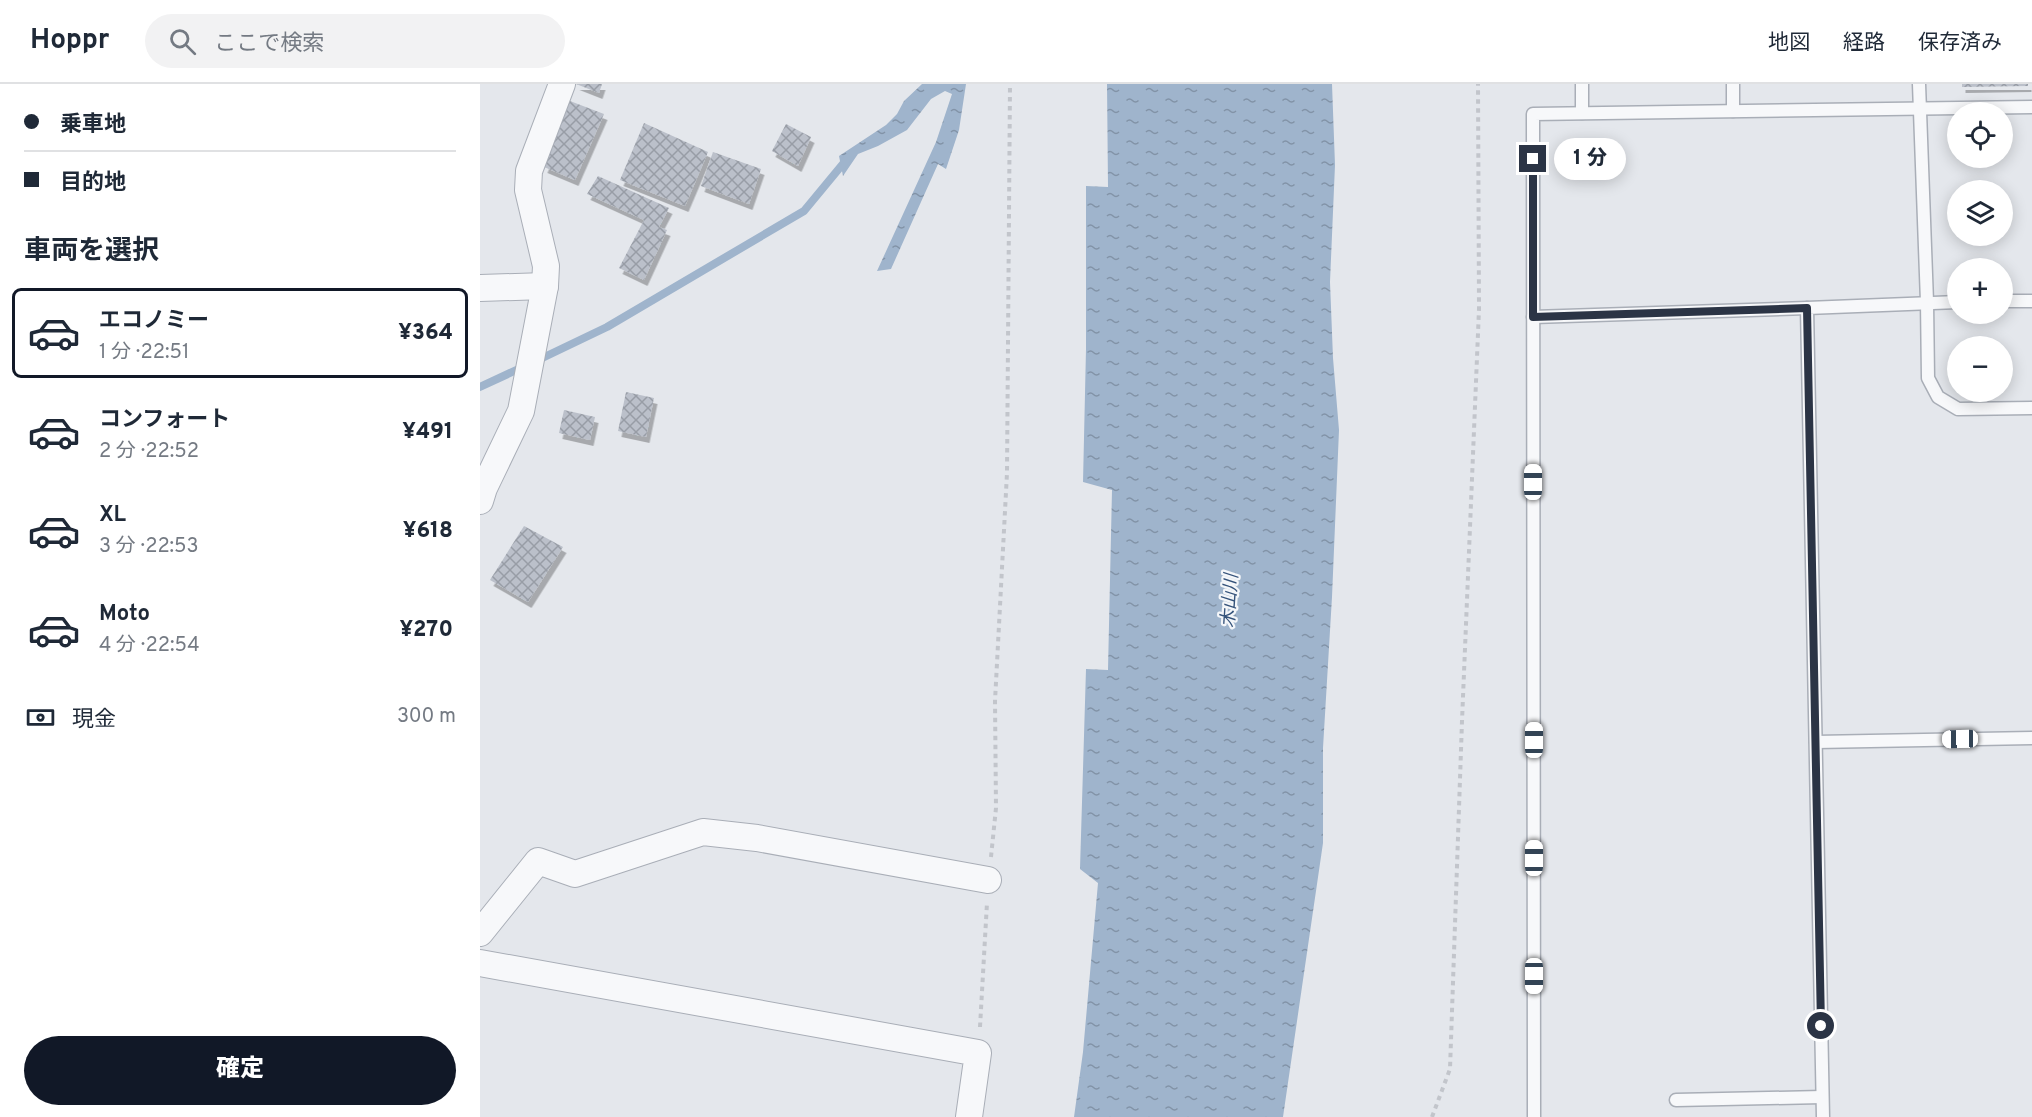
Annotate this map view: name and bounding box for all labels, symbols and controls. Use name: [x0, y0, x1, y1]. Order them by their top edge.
search box: [145, 14, 565, 68]
text: Hoppr: [30, 23, 109, 59]
icon: search: [166, 25, 199, 58]
text: 地図: [1768, 30, 1810, 57]
text: 経路: [1843, 30, 1885, 57]
text: 保存済み: [1918, 30, 2002, 57]
text: ここで検索: [214, 31, 324, 58]
map controls: [1947, 102, 2013, 402]
button: locate: [1947, 102, 2013, 168]
text: 乗車地: [60, 112, 126, 139]
callout: 1 分: [1554, 138, 1626, 180]
route end: [1519, 145, 1546, 172]
text: 1 分: [1573, 146, 1607, 172]
text: 目的地: [60, 170, 126, 197]
button: layers: [1947, 180, 2013, 246]
text: 車両を選択: [24, 235, 159, 269]
button: +: [1947, 258, 2013, 324]
icon: car: [27, 306, 81, 360]
text: エコノミー: [99, 308, 209, 335]
text: ¥364: [398, 320, 453, 347]
button: −: [1947, 336, 2013, 402]
text: 1 分 · 22:51: [99, 340, 189, 366]
icon: car: [27, 405, 81, 459]
text: コンフォート: [99, 407, 230, 434]
text: ¥491: [402, 419, 453, 446]
text: 2 分 · 22:52: [99, 439, 199, 465]
car: [1524, 464, 1542, 500]
text: XL: [99, 502, 126, 529]
icon: car: [27, 504, 81, 558]
text: ¥618: [403, 518, 453, 545]
text: 3 分 · 22:53: [99, 534, 199, 560]
water label: 木山川: [1218, 571, 1244, 629]
text: Moto: [99, 601, 150, 628]
icon: car: [27, 603, 81, 657]
text: ¥270: [399, 617, 453, 644]
text: 4 分 · 22:54: [99, 633, 200, 659]
icon: cash: [24, 701, 57, 734]
text: 300 m: [397, 704, 456, 730]
text: 現金: [72, 707, 116, 734]
car: [1525, 722, 1543, 758]
car: [1942, 730, 1978, 748]
car: [1525, 840, 1543, 876]
car: [1525, 958, 1543, 994]
route start: [1807, 1012, 1834, 1039]
button: 確定: [24, 1036, 456, 1105]

